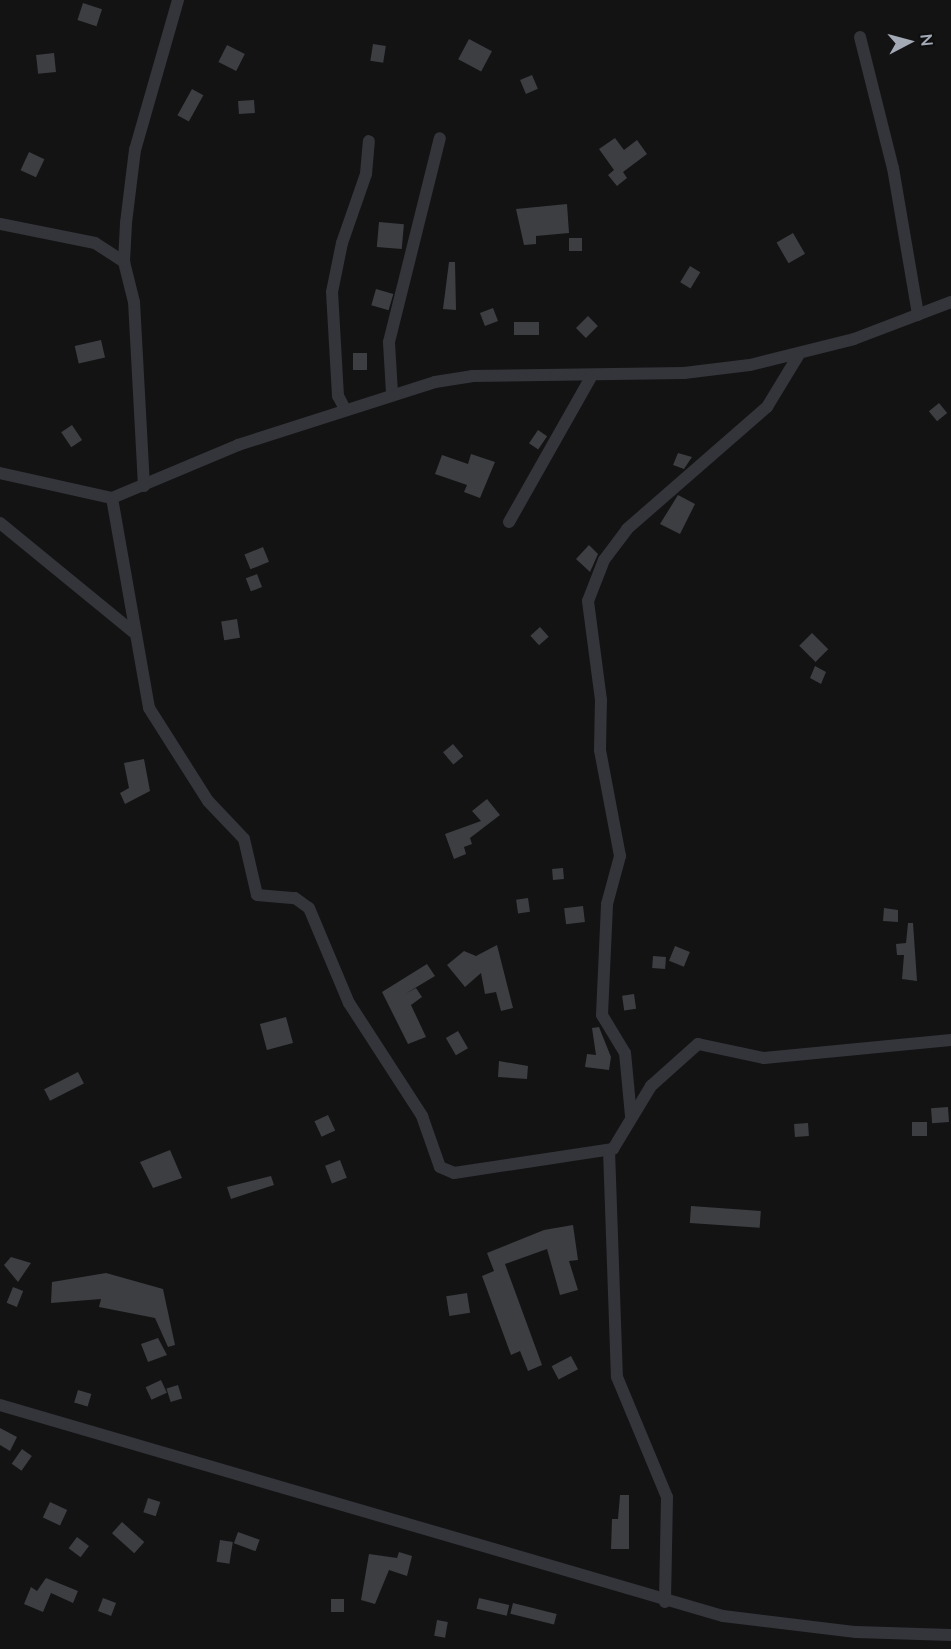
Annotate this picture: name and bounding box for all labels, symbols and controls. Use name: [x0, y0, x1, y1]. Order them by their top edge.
north arrow: [879, 12, 939, 72]
text: N: [917, 33, 937, 47]

